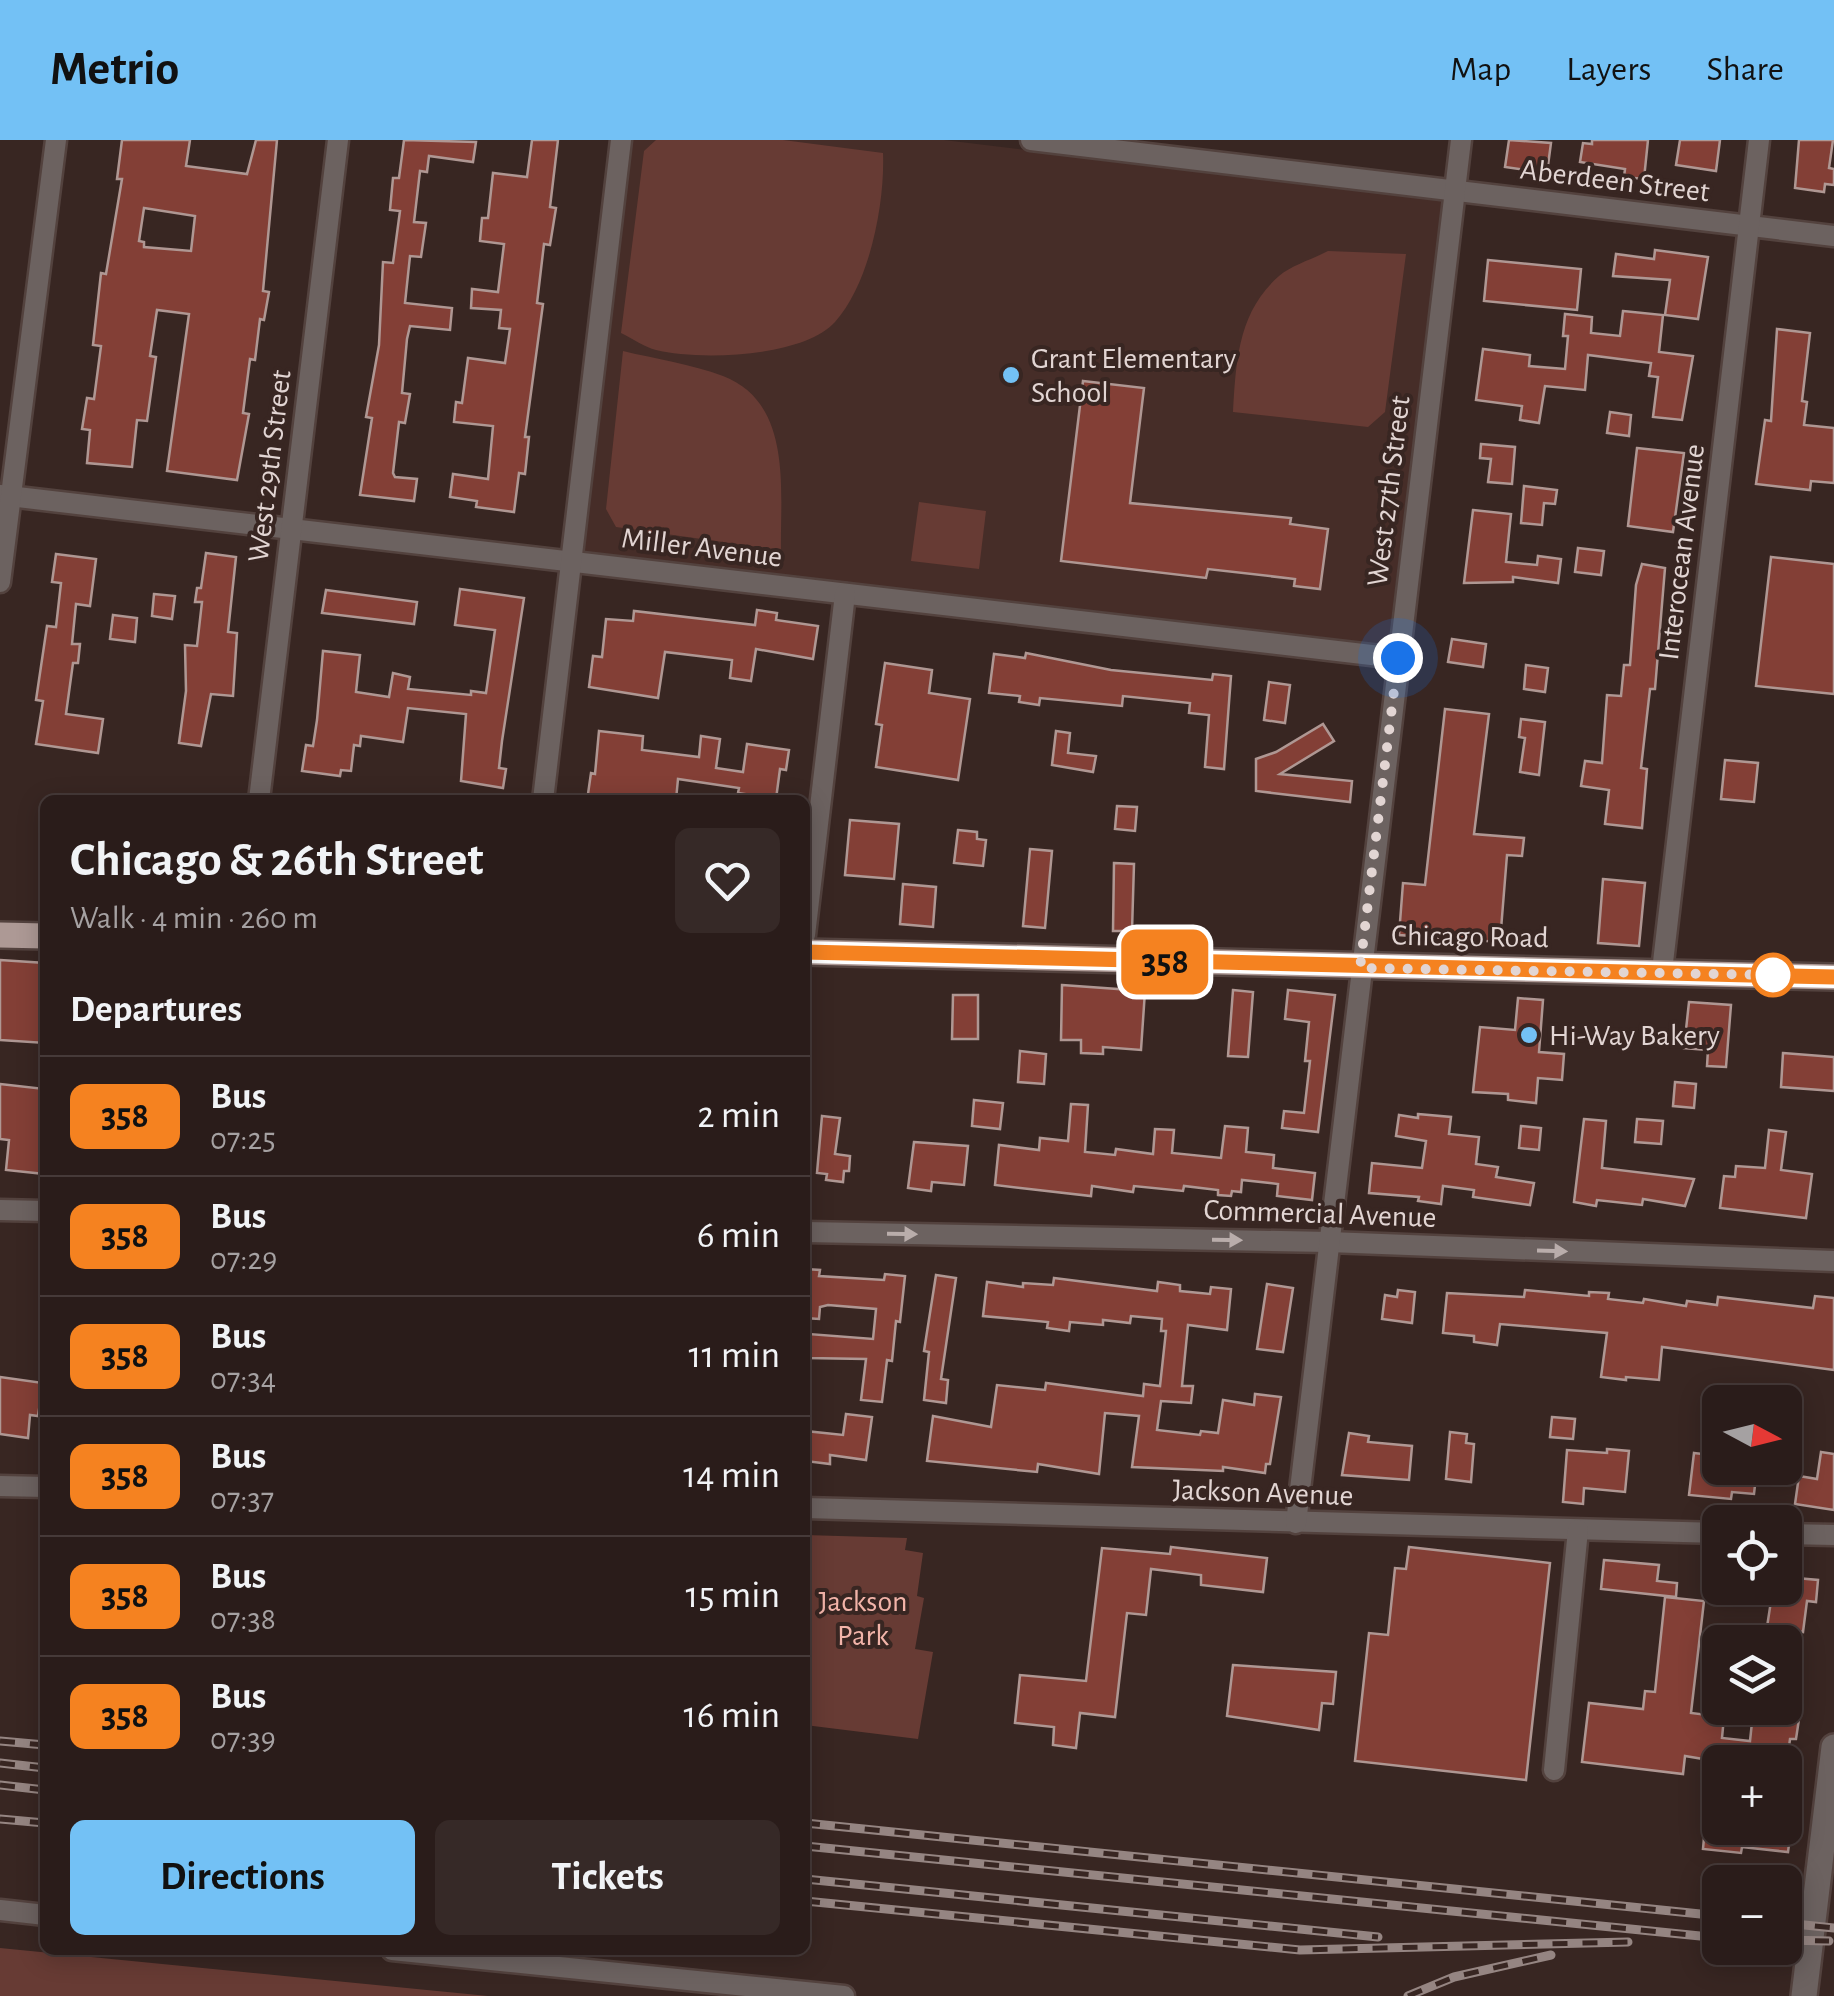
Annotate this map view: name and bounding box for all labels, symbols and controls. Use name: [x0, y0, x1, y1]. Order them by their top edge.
text: Metrio: [50, 46, 179, 94]
text: Map: [1450, 52, 1511, 87]
text: Layers: [1566, 52, 1651, 87]
text: Share: [1706, 52, 1784, 87]
street label: Aberdeen Street: [1519, 154, 1712, 208]
place label: Grant Elementary School: [1031, 344, 1237, 408]
marker: Grant Elementary School: [1000, 364, 1022, 386]
street label: West 29th Street: [243, 368, 297, 564]
street label: West 27th Street: [1362, 394, 1416, 588]
street label: Interocean Avenue: [1654, 442, 1710, 662]
street label: Miller Avenue: [620, 523, 784, 573]
your location: [1373, 633, 1423, 683]
button: heart: [675, 828, 780, 933]
text: Chicago & 26th Street: [70, 837, 484, 885]
text: Walk · 4 min · 260 m: [70, 902, 318, 934]
street label: Chicago Road: [1391, 921, 1549, 953]
line badge: 358: [1108, 930, 1222, 994]
text: 358: [1141, 945, 1189, 980]
unlabelled marker: [1752, 954, 1794, 996]
text: Departures: [70, 991, 242, 1029]
place label: Hi-Way Bakery: [1549, 1021, 1720, 1051]
marker: Hi-Way Bakery: [1518, 1024, 1540, 1046]
text: Bus: [210, 1078, 266, 1116]
text: 2 min: [697, 1097, 780, 1135]
text: 358: [101, 1099, 149, 1134]
text: 07:25: [210, 1123, 276, 1155]
street label: Commercial Avenue: [1203, 1195, 1437, 1233]
text: Bus: [210, 1198, 266, 1236]
text: 6 min: [697, 1217, 780, 1255]
text: 358: [101, 1219, 149, 1254]
one-way arrow: [887, 1226, 919, 1242]
one-way arrow: [1212, 1233, 1244, 1249]
text: 07:29: [210, 1243, 277, 1275]
one-way arrow: [1537, 1243, 1569, 1259]
text: Bus: [210, 1318, 266, 1356]
text: 11 min: [688, 1337, 780, 1375]
text: 358: [101, 1339, 149, 1374]
text: 07:34: [210, 1363, 276, 1395]
north arrow: [1702, 1385, 1802, 1485]
map controls: [1702, 1385, 1802, 1965]
text: Bus: [210, 1438, 266, 1476]
text: 14 min: [683, 1457, 780, 1495]
text: 358: [101, 1459, 149, 1494]
street label: Jackson Avenue: [1172, 1475, 1354, 1511]
text: 07:37: [210, 1483, 274, 1515]
button: locate: [1702, 1505, 1802, 1605]
text: Bus: [210, 1558, 266, 1596]
text: 15 min: [686, 1577, 780, 1615]
text: 358: [101, 1579, 149, 1614]
park label: Jackson Park: [819, 1587, 907, 1651]
text: 07:38: [210, 1603, 276, 1635]
button: layers: [1702, 1625, 1802, 1725]
text: Bus: [210, 1678, 266, 1716]
text: 16 min: [684, 1697, 780, 1735]
text: 358: [101, 1699, 149, 1734]
text: 07:39: [210, 1723, 276, 1755]
button: +: [1702, 1745, 1802, 1845]
button: Directions: [70, 1820, 415, 1935]
button: Tickets: [435, 1820, 780, 1935]
button: −: [1702, 1865, 1802, 1965]

